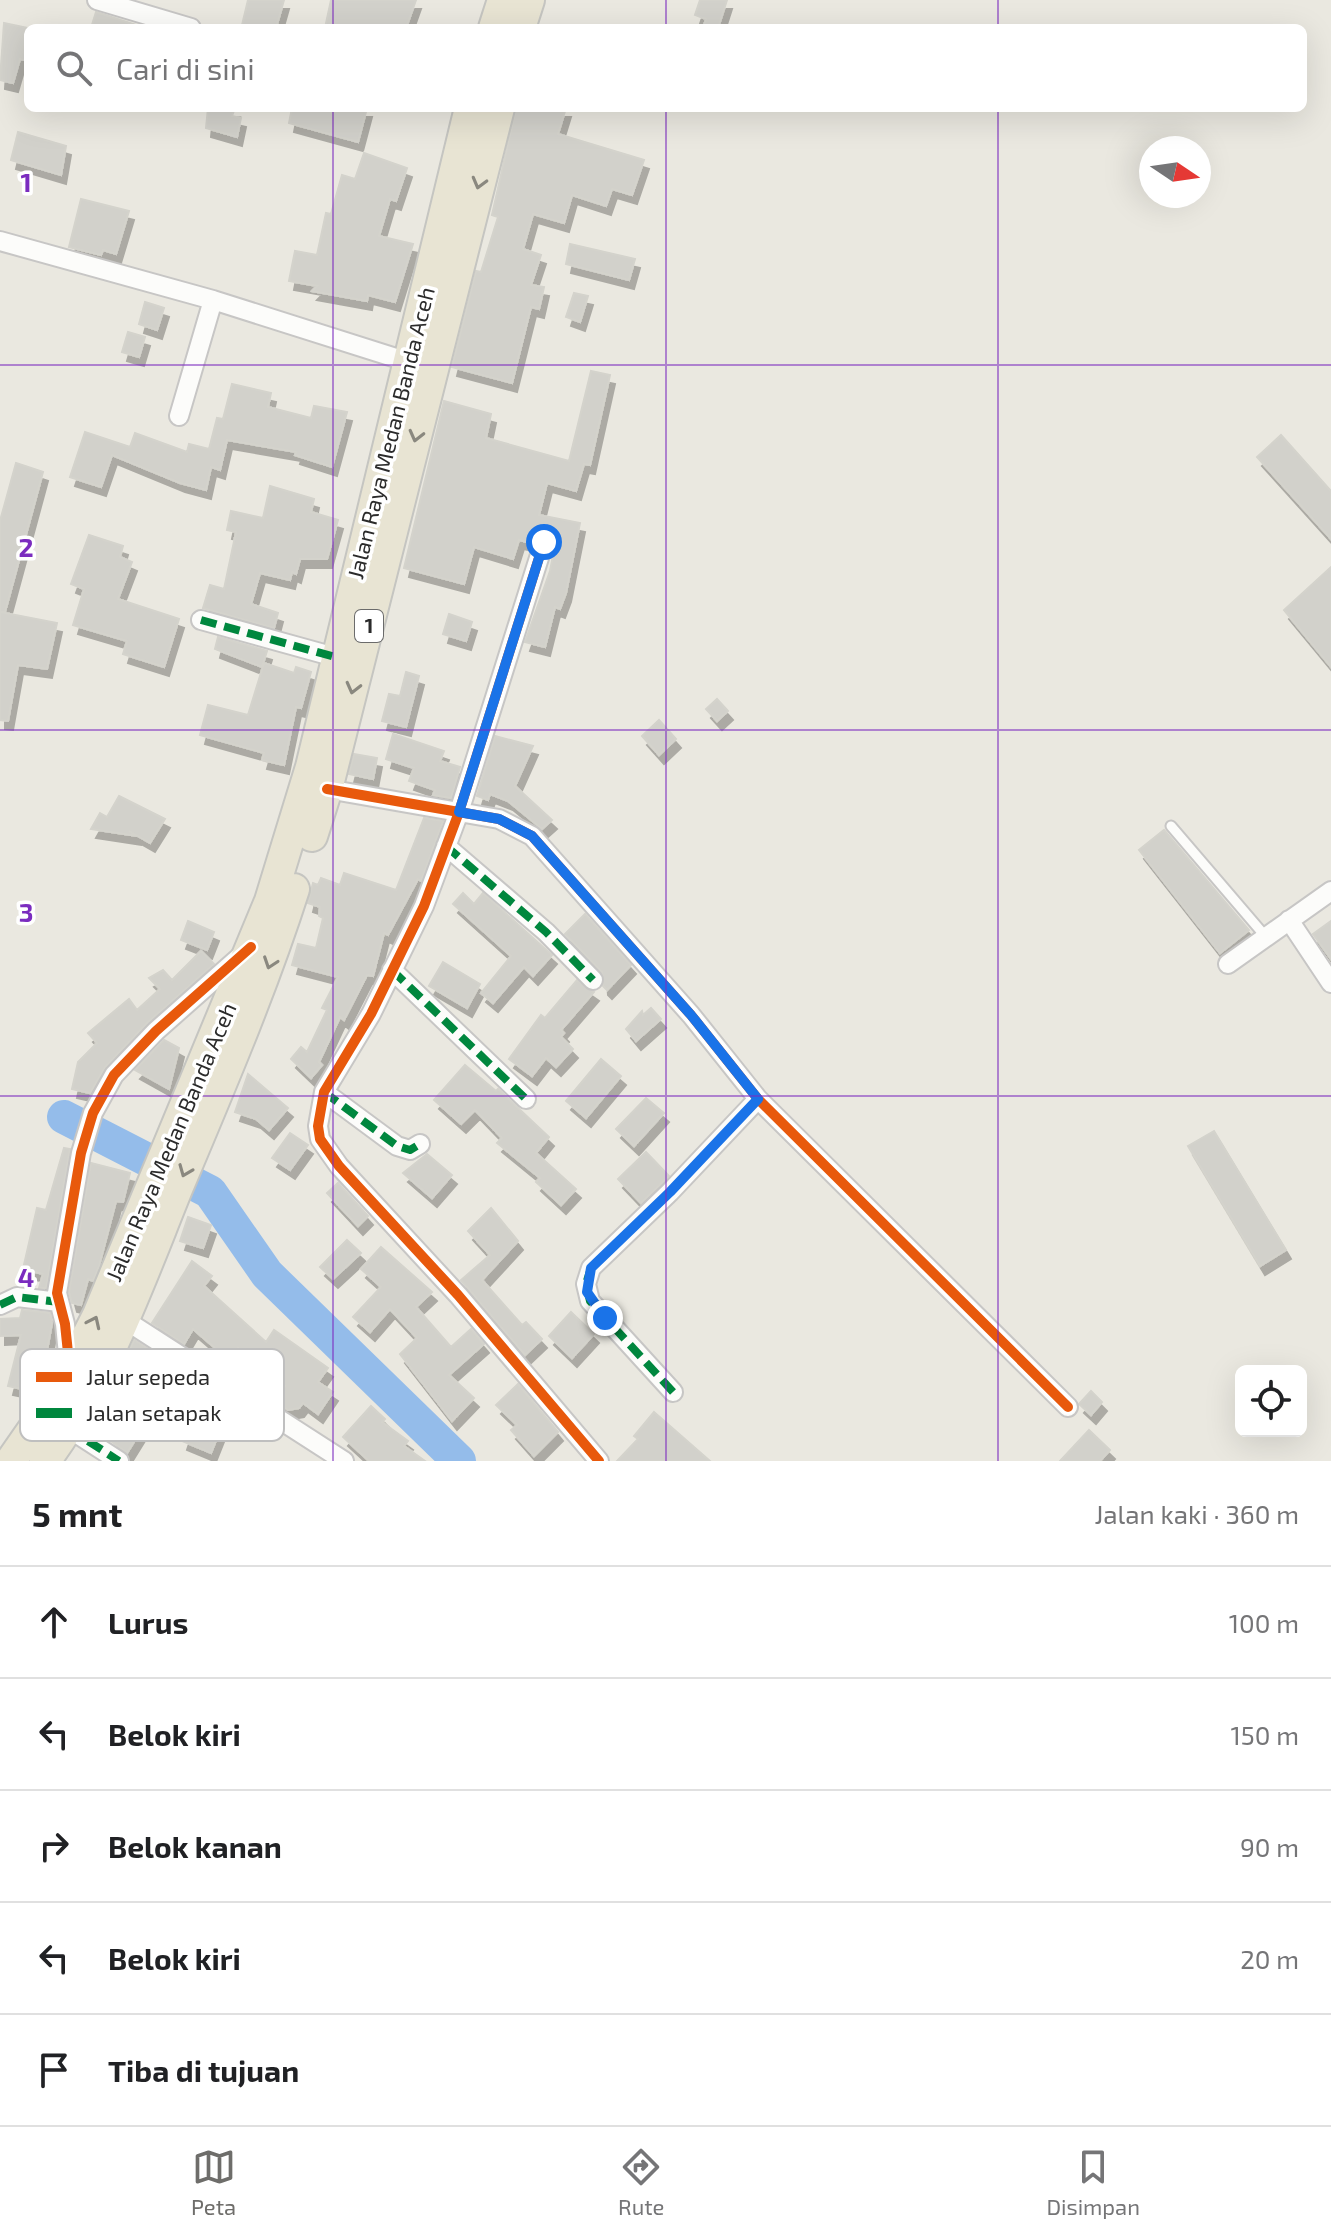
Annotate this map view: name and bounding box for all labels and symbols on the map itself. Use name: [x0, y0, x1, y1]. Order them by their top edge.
north arrow: [1139, 136, 1211, 208]
text: 1: [20, 166, 32, 197]
one-way arrow: [471, 176, 488, 190]
street label: Jalan Raya Medan Banda Aceh: [341, 284, 439, 581]
one-way arrow: [408, 428, 425, 442]
route start: [526, 524, 562, 560]
text: 2: [18, 531, 34, 562]
road number: 1: [355, 610, 383, 642]
one-way arrow: [345, 680, 362, 694]
text: 3: [19, 896, 33, 927]
one-way arrow: [263, 956, 279, 970]
street label: Jalan Raya Medan Banda Aceh: [100, 998, 241, 1285]
one-way arrow: [178, 1163, 194, 1178]
text: 4: [18, 1261, 34, 1292]
route end: [587, 1300, 623, 1336]
one-way arrow: [84, 1316, 100, 1331]
legend: [20, 1349, 284, 1441]
text: Jalur sepeda: [86, 1363, 210, 1389]
text: Jalan setapak: [86, 1399, 221, 1425]

